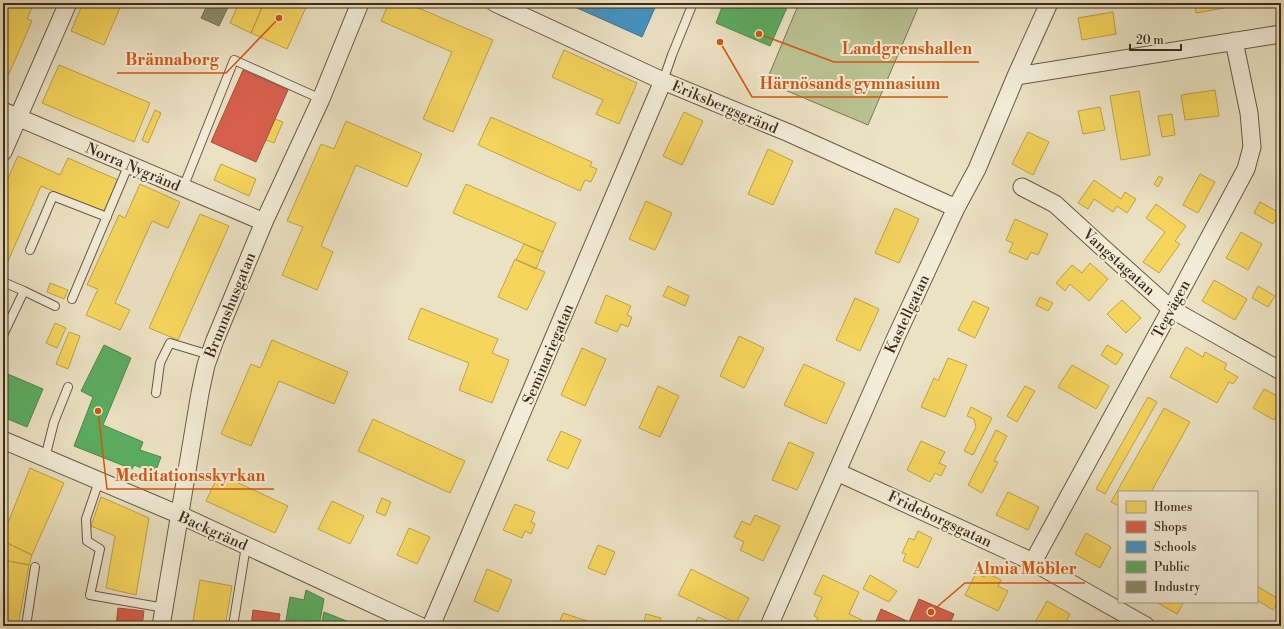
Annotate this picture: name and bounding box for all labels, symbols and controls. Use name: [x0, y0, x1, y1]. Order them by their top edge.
scale bar: [1130, 26, 1181, 52]
text: 20 m: [1136, 33, 1164, 48]
callout: Landgrenshallen: [834, 34, 979, 62]
text: Landgrenshallen: [842, 39, 972, 59]
callout: Brännaborg: [117, 45, 226, 73]
text: Brännaborg: [125, 50, 220, 70]
callout: Härnösands gymnasium: [752, 69, 948, 97]
text: Härnösands gymnasium: [760, 74, 941, 94]
street label: Eriksbergsgränd: [669, 77, 781, 139]
street label: Norra Nygränd: [83, 139, 183, 196]
street label: Vangstagatan: [1078, 224, 1159, 300]
street label: Brunnshusgatan: [200, 250, 260, 362]
street label: Kastellgatan: [881, 272, 934, 357]
street label: Tegvägen: [1148, 277, 1195, 342]
street label: Seminariegatan: [519, 301, 578, 407]
callout: Meditationsskyrkan: [107, 461, 274, 489]
text: Meditationsskyrkan: [115, 466, 266, 486]
street label: Frideborgsgatan: [885, 487, 995, 552]
legend: [1118, 491, 1258, 603]
text: Homes: [1154, 500, 1192, 515]
street label: Backgränd: [174, 507, 251, 555]
text: Shops: [1154, 520, 1187, 535]
text: Schools: [1154, 540, 1196, 555]
callout: Almia Möbler: [965, 555, 1085, 583]
text: Almia Möbler: [972, 559, 1077, 579]
text: Public: [1154, 560, 1190, 575]
text: Industry: [1154, 580, 1201, 595]

